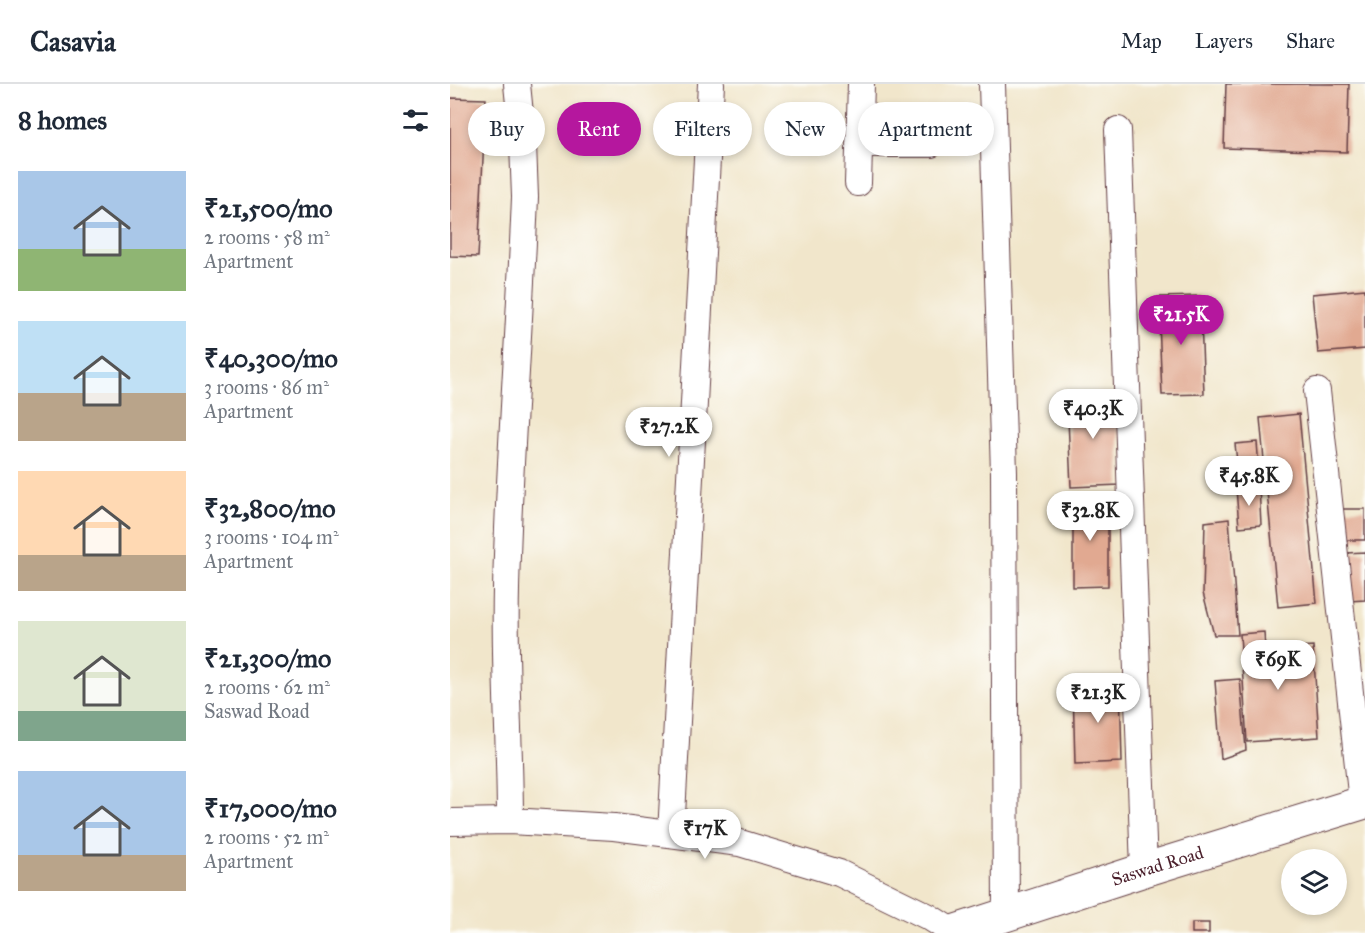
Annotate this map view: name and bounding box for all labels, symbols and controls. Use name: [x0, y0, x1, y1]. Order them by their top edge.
text: Casavia: [30, 24, 116, 59]
text: Map: [1121, 28, 1162, 54]
text: Layers: [1195, 28, 1253, 54]
text: Share: [1286, 28, 1335, 54]
chip: Buy: [468, 102, 545, 156]
chip: Rent: [557, 102, 641, 156]
chip: Filters: [653, 102, 752, 156]
chip: New: [764, 102, 846, 156]
chip: Apartment: [858, 102, 994, 156]
text: 8 homes: [18, 104, 107, 136]
icon: filters: [399, 104, 432, 137]
text: ₹21,500/mo: [204, 192, 333, 224]
icon: home: [66, 195, 138, 267]
text: 2 rooms · 58 m²: [204, 225, 330, 249]
text: Apartment: [204, 249, 293, 273]
pin: ₹21.5K: [1132, 295, 1230, 346]
text: ₹21.5K: [1153, 302, 1209, 326]
text: ₹40,300/mo: [204, 342, 338, 374]
icon: home: [66, 345, 138, 417]
text: 3 rooms · 86 m²: [204, 375, 329, 399]
pin: ₹40.3K: [1044, 389, 1142, 440]
text: ₹40.3K: [1063, 396, 1123, 420]
text: Apartment: [204, 399, 293, 423]
pin: ₹27.2K: [620, 407, 718, 458]
text: ₹27.2K: [639, 414, 699, 438]
pin: ₹45.8K: [1200, 456, 1298, 507]
text: ₹45.8K: [1219, 463, 1279, 487]
pin: ₹32.8K: [1041, 491, 1139, 542]
text: ₹32,800/mo: [204, 492, 336, 524]
icon: home: [66, 495, 138, 567]
text: ₹32.8K: [1061, 498, 1119, 522]
text: 3 rooms · 104 m²: [204, 525, 339, 549]
text: Apartment: [204, 549, 293, 573]
pin: ₹69K: [1242, 640, 1314, 691]
text: ₹21,300/mo: [204, 642, 331, 674]
icon: home: [66, 645, 138, 717]
text: ₹69K: [1255, 647, 1301, 671]
pin: ₹21.3K: [1049, 673, 1147, 724]
text: 2 rooms · 62 m²: [204, 675, 330, 699]
text: ₹21.3K: [1070, 680, 1126, 704]
text: Saswad Road: [204, 699, 310, 723]
text: ₹17,000/mo: [204, 792, 337, 824]
icon: home: [66, 795, 138, 867]
pin: ₹17K: [669, 809, 741, 860]
text: ₹17K: [683, 816, 727, 840]
text: 2 rooms · 52 m²: [204, 825, 329, 849]
street label: Saswad Road: [1109, 841, 1206, 891]
text: Apartment: [204, 849, 293, 873]
map controls: [1281, 849, 1347, 915]
button: layers: [1281, 849, 1347, 915]

